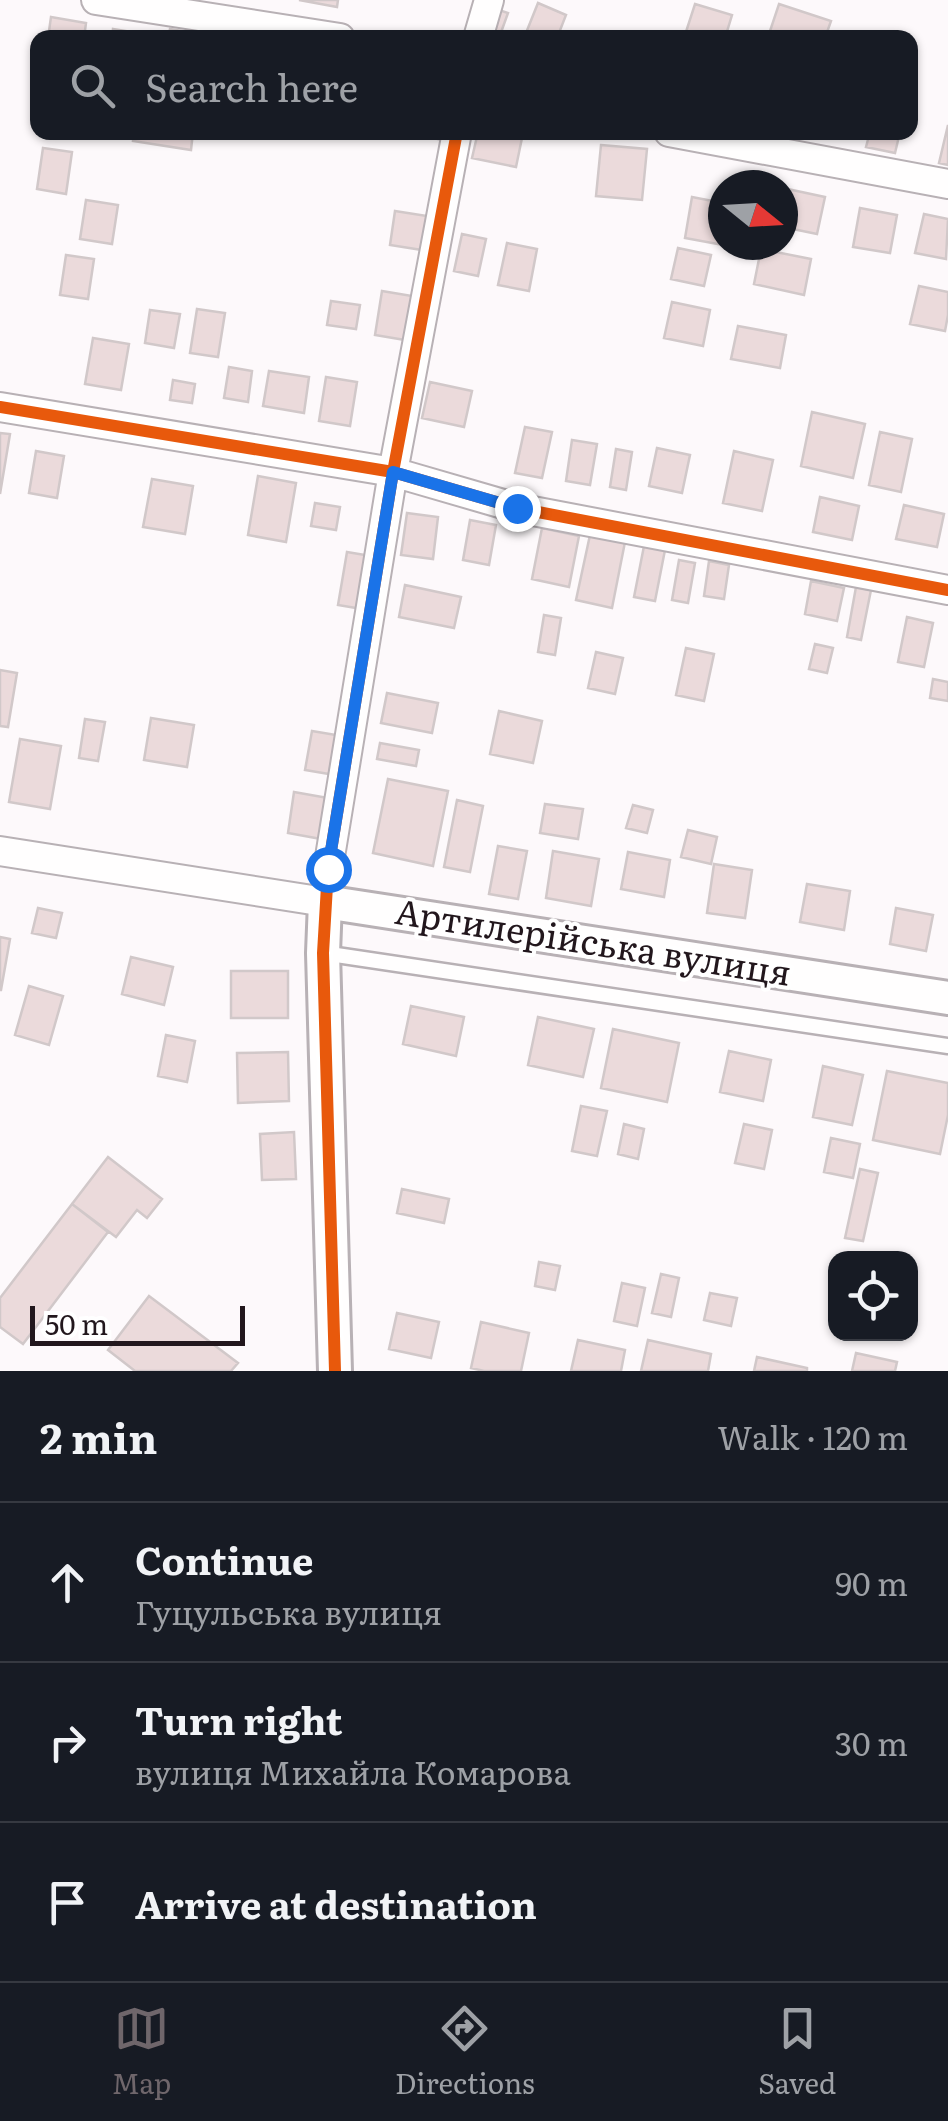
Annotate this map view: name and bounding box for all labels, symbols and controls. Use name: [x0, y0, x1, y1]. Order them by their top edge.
search box: [30, 30, 918, 140]
text: Search here: [145, 57, 358, 114]
icon: search: [65, 58, 120, 113]
north arrow: [708, 170, 798, 260]
route end: [495, 486, 541, 532]
route start: [306, 847, 352, 893]
street label: Артилерійська вулиця: [392, 883, 795, 997]
map controls: [828, 1251, 918, 1341]
button: locate: [828, 1251, 918, 1341]
scale bar: [30, 1301, 245, 1346]
text: 50 m: [45, 1302, 108, 1344]
text: 2 min: [40, 1405, 157, 1467]
text: Walk · 120 m: [717, 1412, 908, 1460]
text: Continue: [135, 1530, 313, 1587]
icon: ahead: [40, 1555, 95, 1610]
text: 90 m: [835, 1558, 908, 1606]
text: Гуцульська вулиця: [135, 1587, 442, 1635]
text: Turn right: [135, 1690, 342, 1747]
icon: right: [40, 1715, 95, 1770]
text: 30 m: [835, 1718, 908, 1766]
text: вулиця Михайла Комарова: [135, 1747, 571, 1795]
text: Arrive at destination: [135, 1874, 537, 1931]
icon: arrive: [40, 1875, 95, 1930]
tab: Map: [112, 2001, 171, 2103]
tab: Directions: [395, 2001, 535, 2103]
tab: Saved: [758, 2001, 836, 2103]

